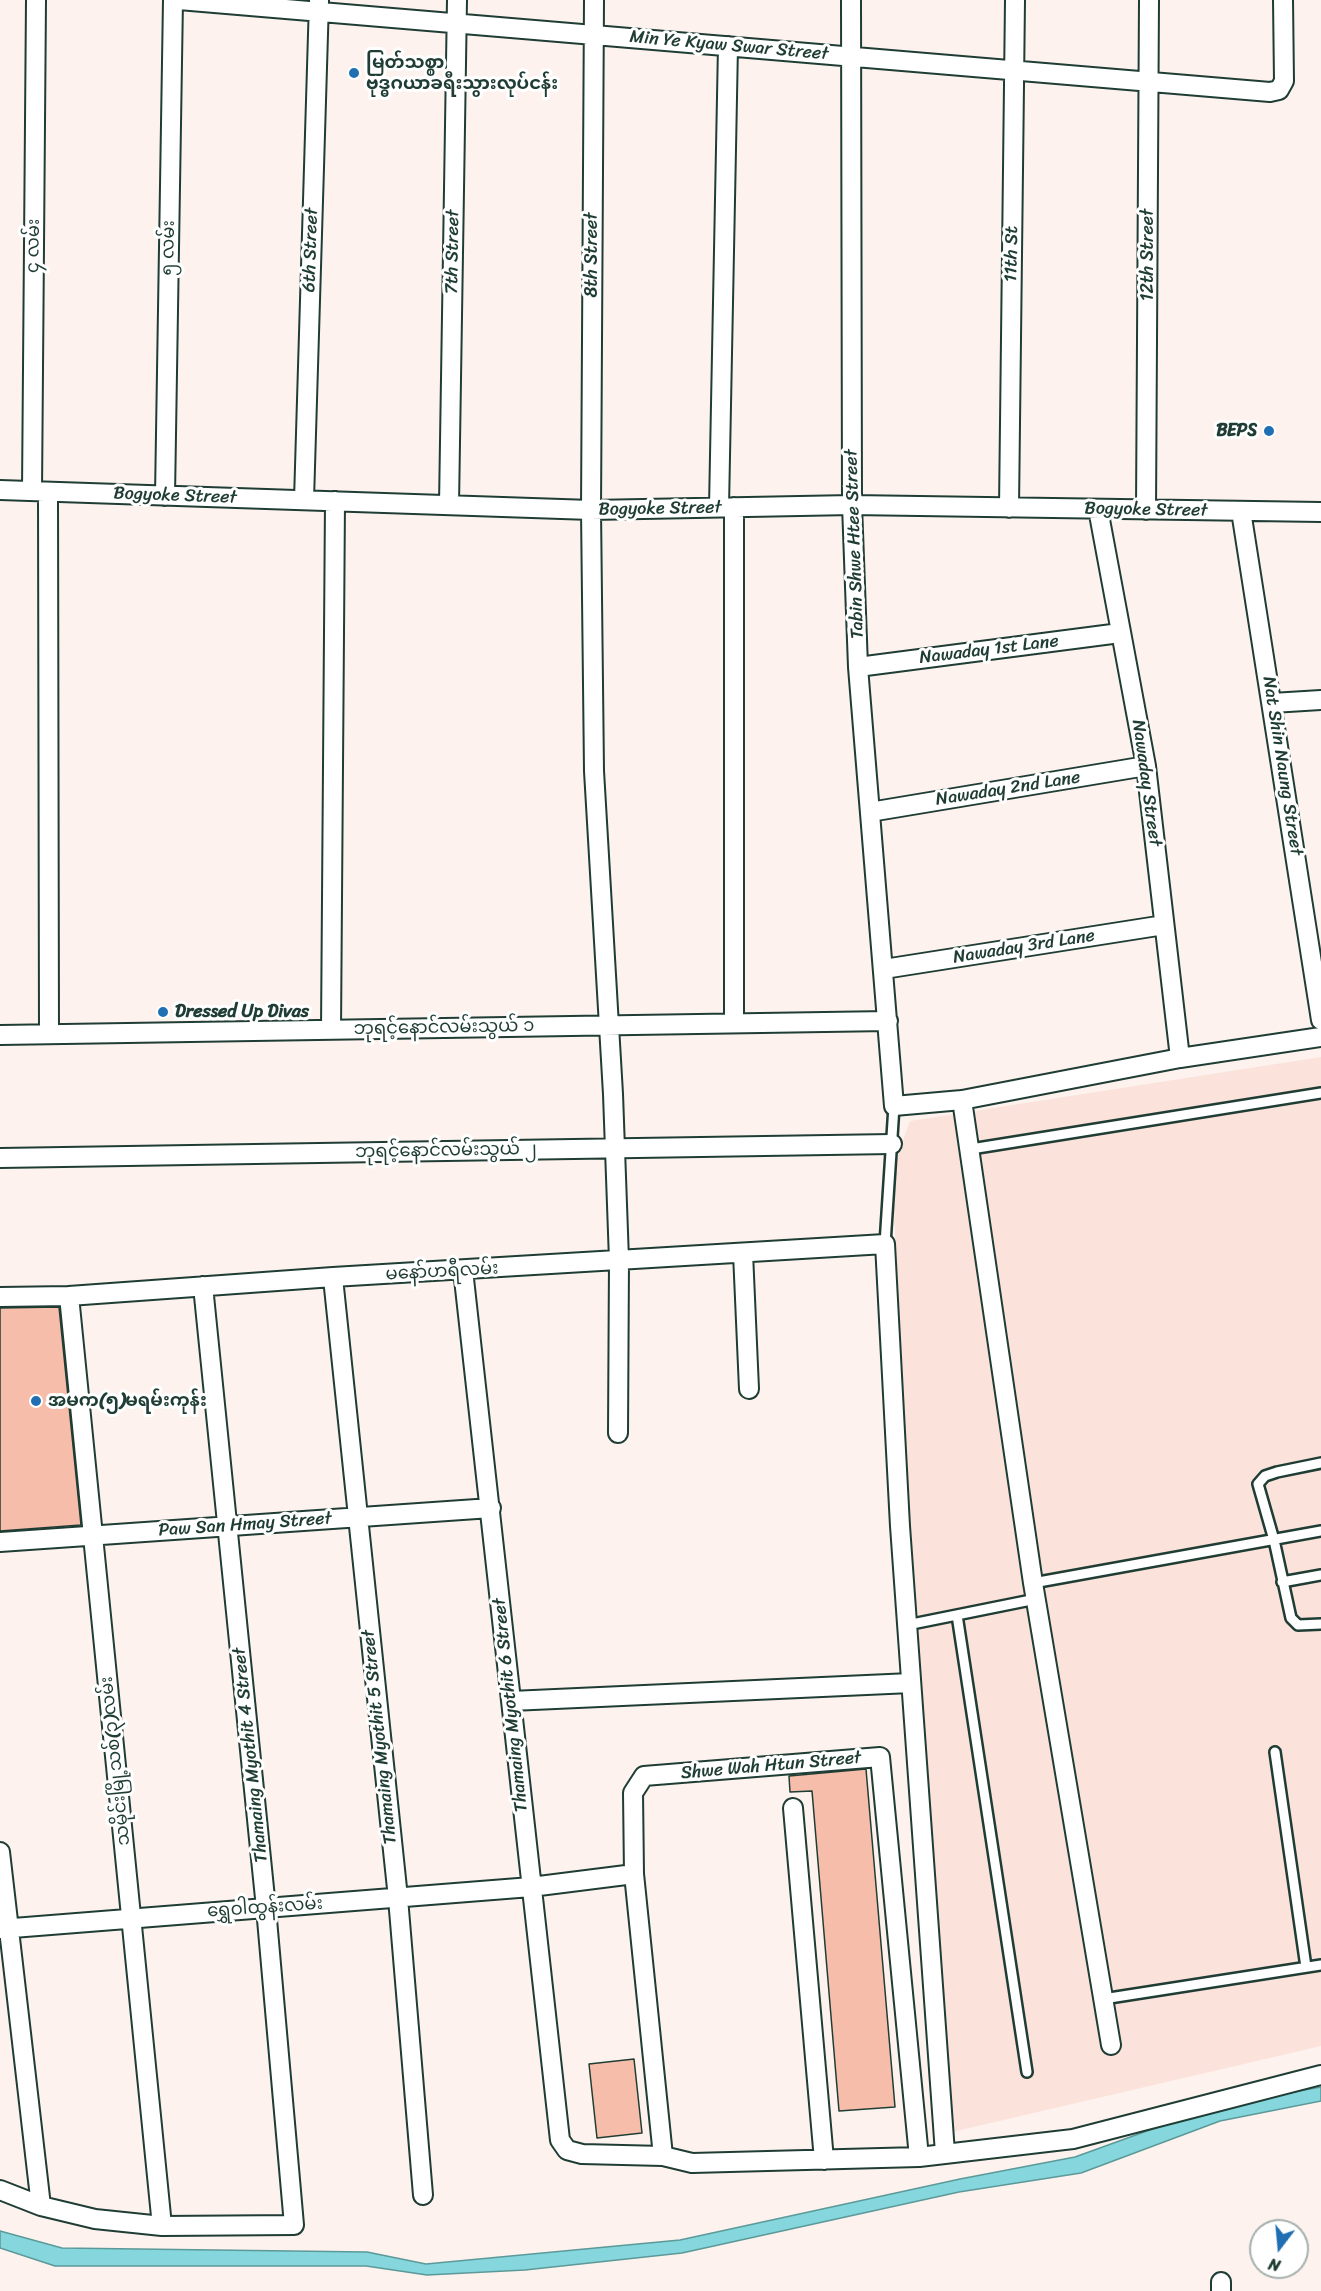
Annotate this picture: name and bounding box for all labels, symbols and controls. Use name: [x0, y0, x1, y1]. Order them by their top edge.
street label: Min Ye Kyaw Swar Street: [629, 27, 829, 65]
place label: မြတ်သစ္စာ ဗုဒ္ဓဂယာခရီးသွားလုပ်ငန်း: [366, 52, 558, 94]
marker: မြတ်သစ္စာ ဗုဒ္ဓဂယာခရီးသွားလုပ်ငန်း: [347, 66, 361, 80]
street label: 6th Street: [299, 207, 323, 293]
street label: 12th Street: [1137, 209, 1159, 301]
street label: 7th Street: [441, 210, 465, 294]
street label: 8th Street: [581, 212, 603, 298]
street label: ၄ လမ်း: [23, 219, 45, 273]
street label: ၅ လမ်း: [158, 220, 180, 276]
street label: 11th St: [1001, 226, 1023, 282]
place label: BEPS: [1216, 420, 1257, 442]
marker: BEPS: [1262, 424, 1276, 438]
street label: Tabin Shwe Htee Street: [841, 449, 869, 639]
street label: Bogyoke Street: [113, 483, 237, 509]
street label: Bogyoke Street: [598, 497, 722, 521]
street label: Bogyoke Street: [1084, 498, 1208, 522]
street label: Nawaday 1st Lane: [918, 631, 1060, 669]
street label: Nat Shin Naung Street: [1257, 675, 1307, 857]
street label: Nawaday Street: [1126, 718, 1166, 848]
street label: Nawaday 2nd Lane: [934, 767, 1082, 811]
street label: Nawaday 3rd Lane: [952, 925, 1096, 969]
place label: Dressed Up Divas: [175, 1001, 309, 1023]
marker: Dressed Up Divas: [156, 1005, 170, 1019]
street label: ဘုရင့်နောင်လမ်းသွယ် ၁: [353, 1016, 535, 1040]
street label: ဘုရင့်နောင်လမ်းသွယ် ၂: [355, 1139, 537, 1163]
street label: မနော်ဟရီလမ်း: [385, 1258, 499, 1286]
place label: အမက(၅)မရမ်းကုန်း: [48, 1390, 207, 1412]
marker: အမက(၅)မရမ်းကုန်း: [29, 1394, 43, 1408]
street label: Paw San Hmay Street: [158, 1508, 332, 1542]
street label: Thamaing Myothit 6 Street: [489, 1597, 533, 1813]
street label: Thamaing Myothit 5 Street: [358, 1629, 402, 1845]
street label: Thamaing Myothit 4 Street: [229, 1646, 273, 1864]
street label: သမိုင်းမြို့သစ်(၃)လမ်း: [96, 1675, 136, 1847]
street label: Shwe Wah Htun Street: [680, 1747, 862, 1785]
street label: ရွှေဝါထွန်းလမ်း: [206, 1893, 324, 1923]
north arrow: [1249, 2219, 1309, 2279]
text: N: [1265, 2249, 1284, 2280]

